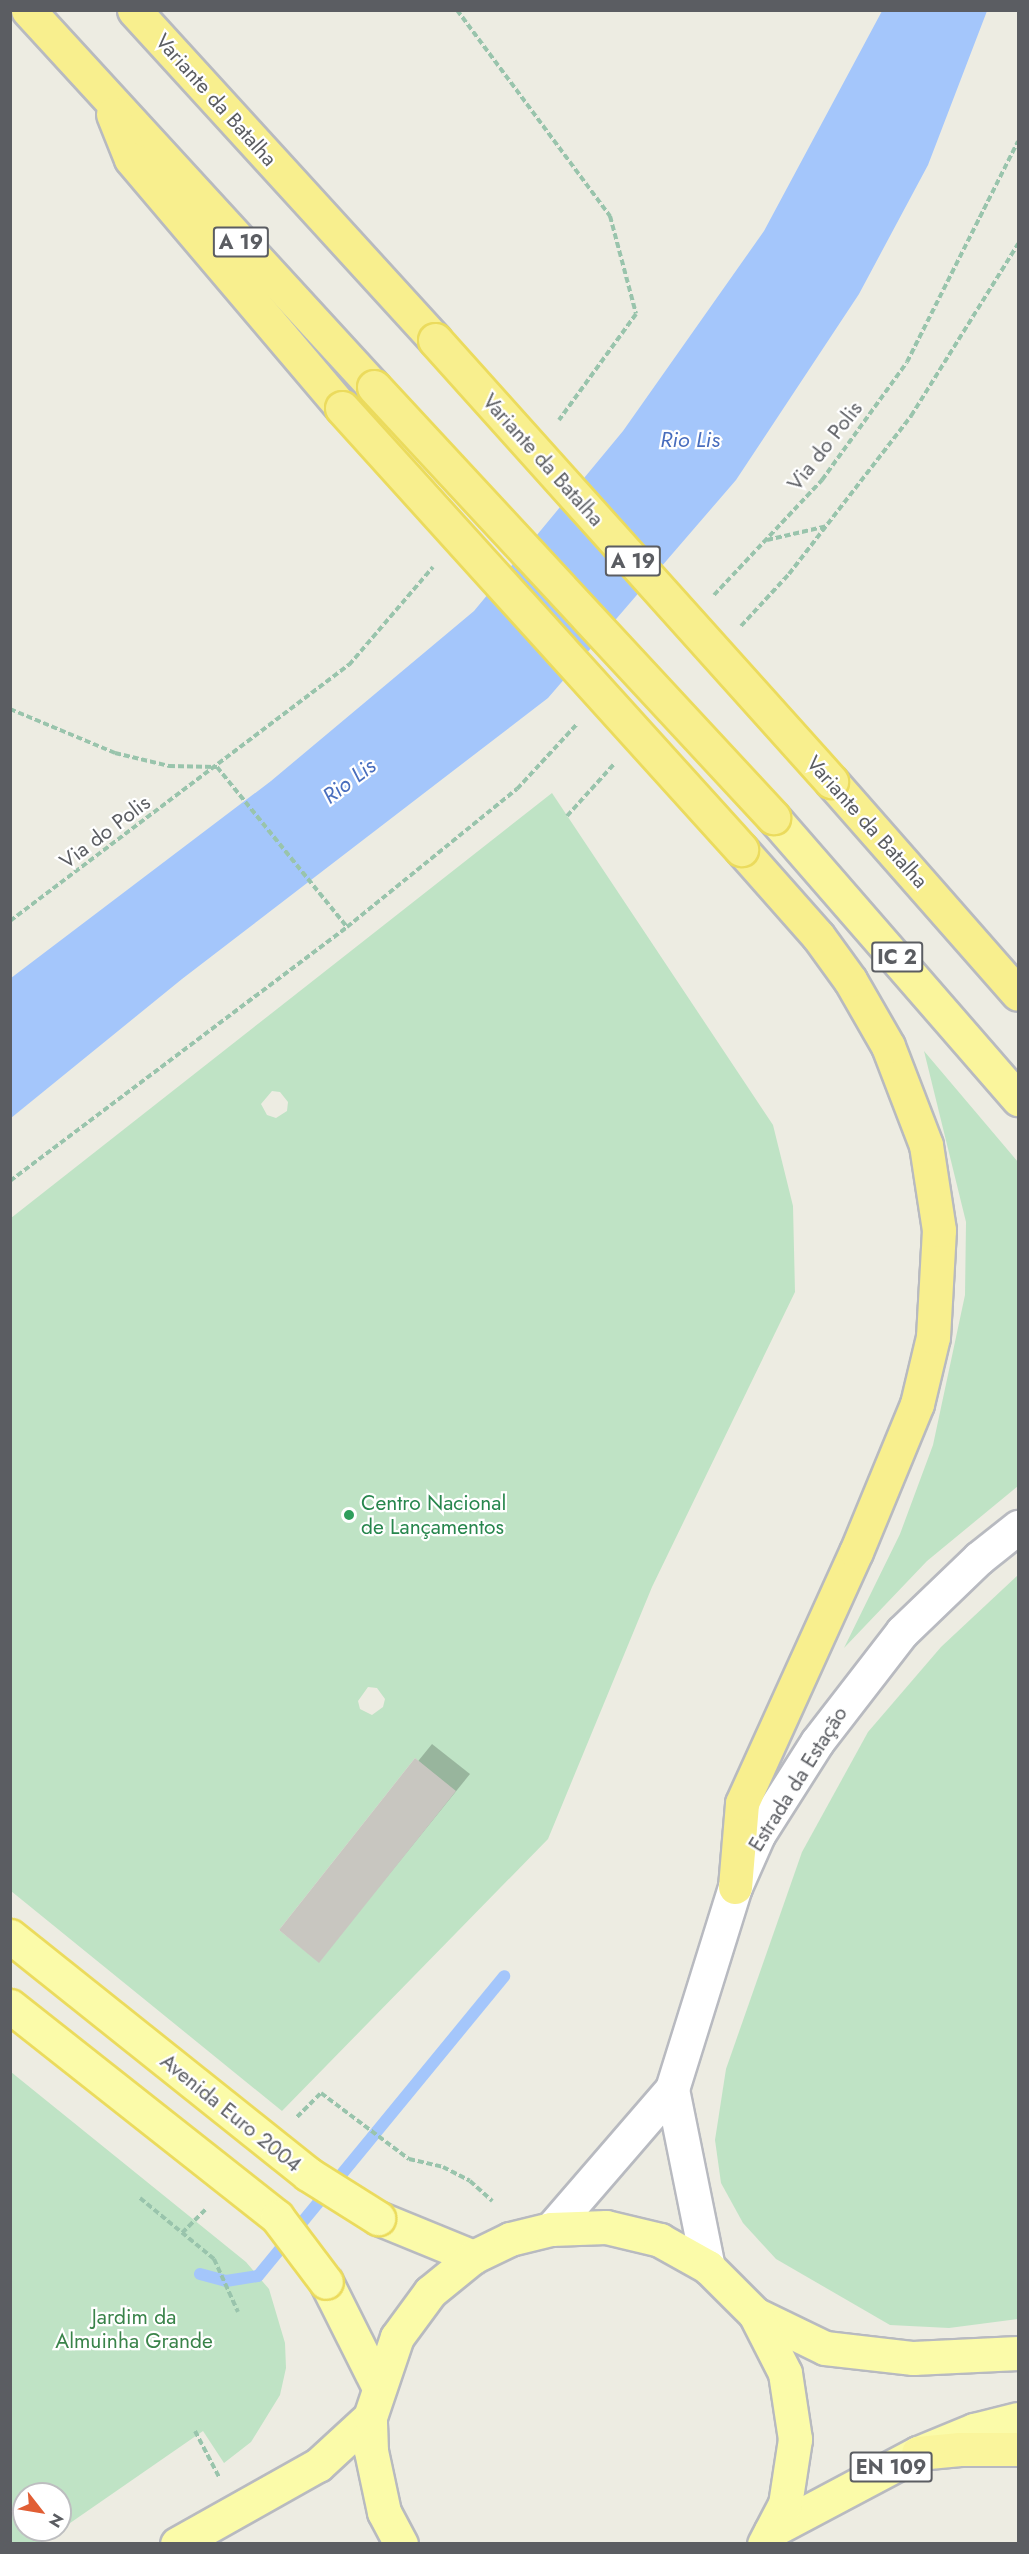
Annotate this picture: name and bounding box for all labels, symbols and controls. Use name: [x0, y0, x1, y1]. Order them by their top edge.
street label: Variante da Batalha: [150, 29, 282, 171]
road number: A 19: [212, 225, 270, 259]
street label: Variante da Batalha: [477, 389, 609, 531]
street label: Via do Polis: [782, 396, 868, 496]
water label: Rio Lis: [660, 427, 720, 453]
road number: A 19: [604, 544, 662, 578]
street label: Variante da Batalha: [801, 751, 933, 893]
water label: Rio Lis: [317, 753, 381, 809]
street label: Via do Polis: [55, 790, 155, 874]
road number: IC 2: [870, 940, 924, 974]
place label: Centro Nacional de Lançamentos: [361, 1490, 506, 1540]
marker: Centro Nacional de Lançamentos: [342, 1508, 356, 1522]
street label: Estrada da Estação: [743, 1702, 853, 1856]
street label: Avenida Euro 2004: [155, 2048, 307, 2178]
park label: Jardim da Almuinha Grande: [55, 2304, 213, 2354]
road number: EN 109: [849, 2450, 933, 2484]
north arrow: [12, 2482, 72, 2542]
text: N: [43, 2509, 69, 2532]

